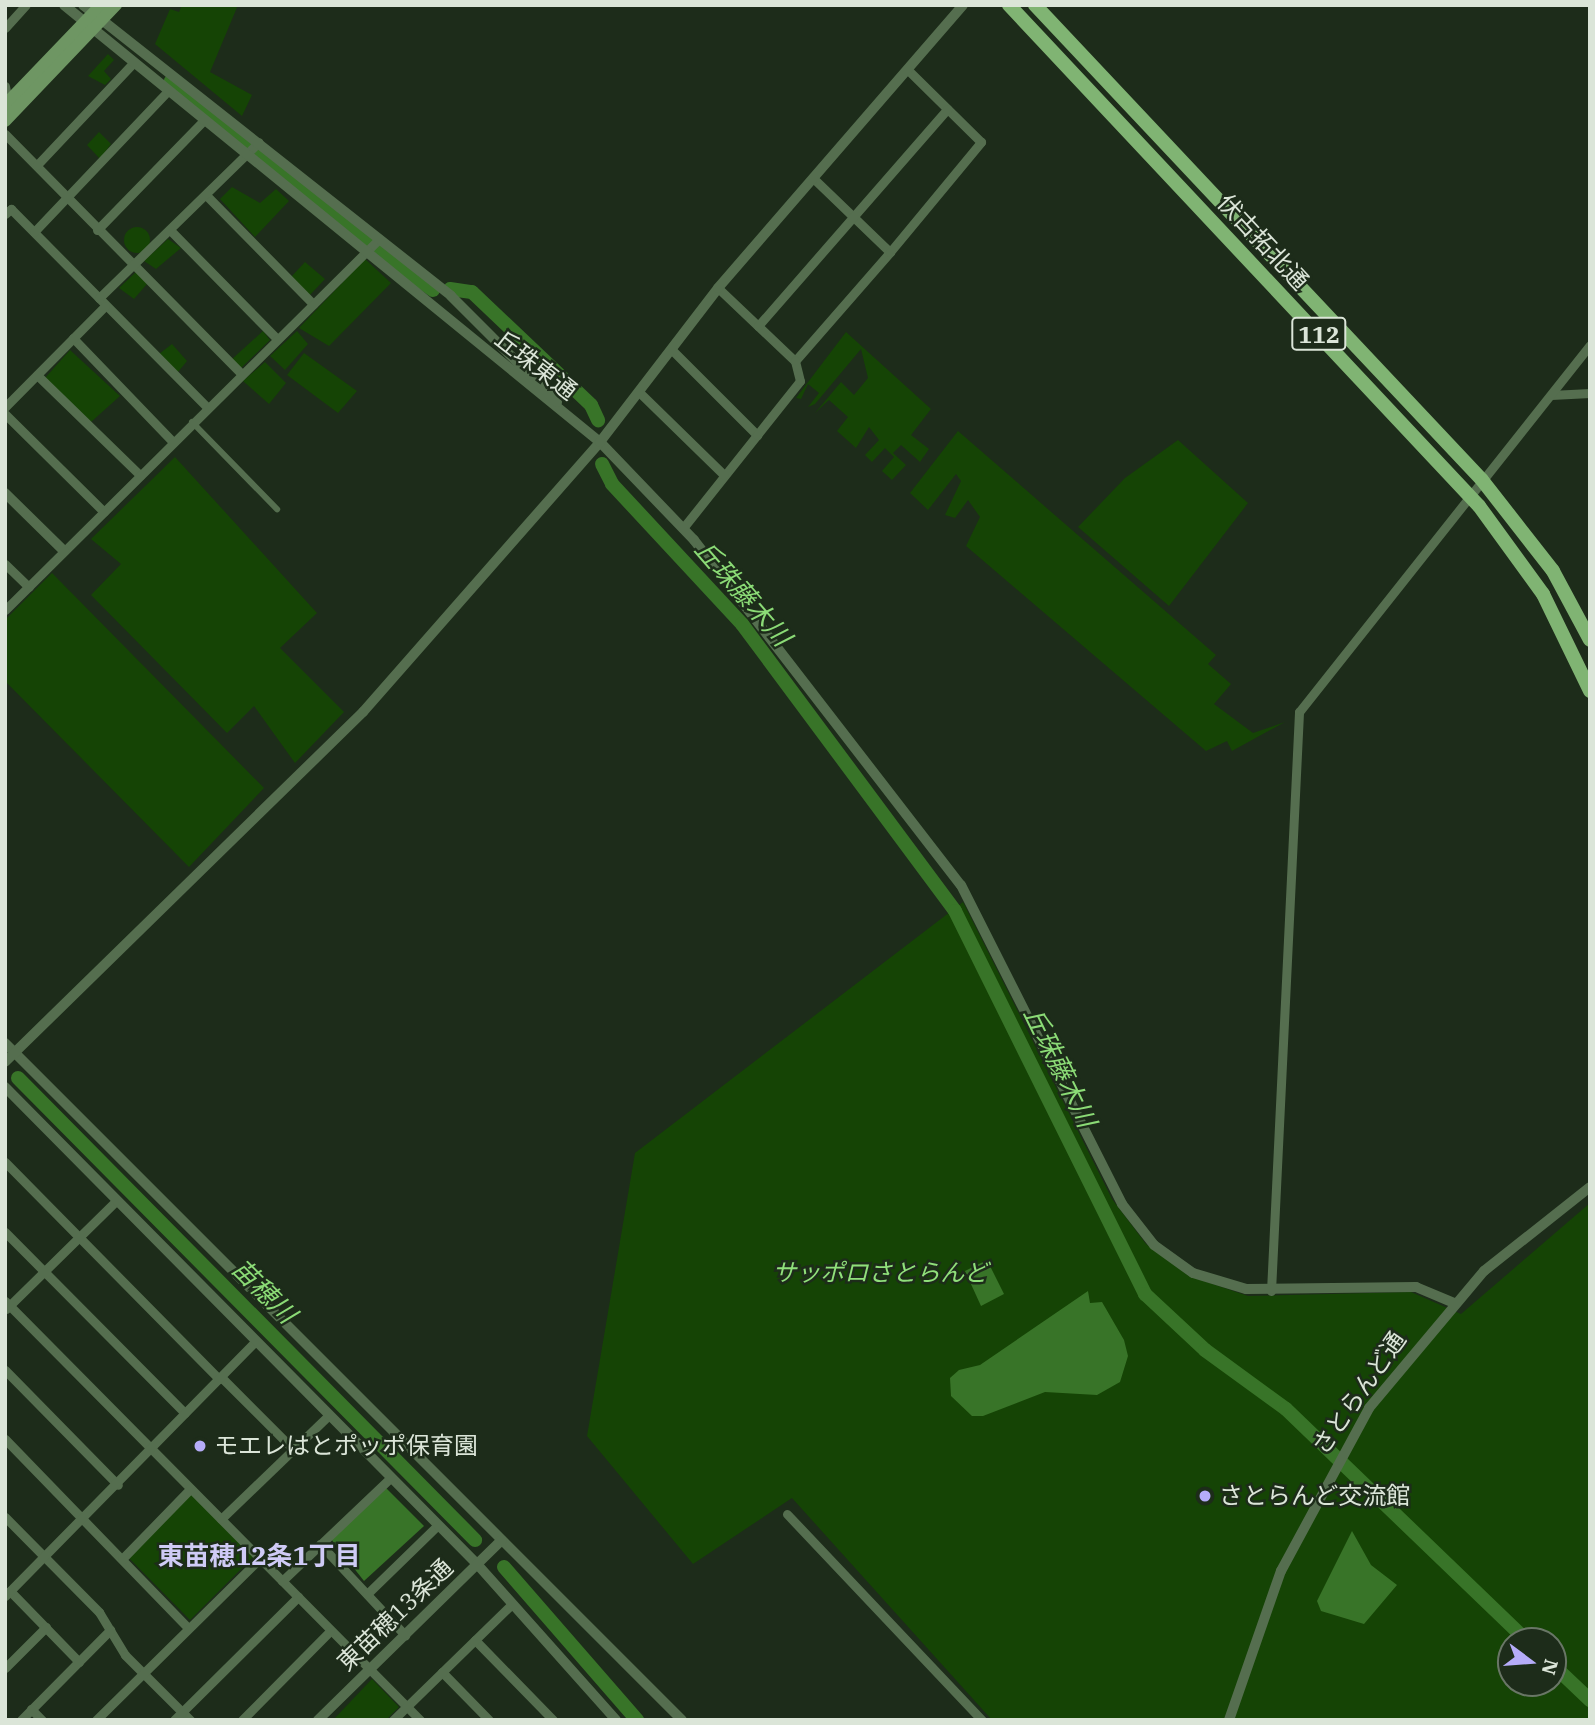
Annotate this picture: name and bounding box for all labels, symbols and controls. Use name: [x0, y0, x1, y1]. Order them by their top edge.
street label: 伏古拓北通: [1212, 188, 1314, 296]
road number: 112: [1291, 314, 1347, 354]
street label: 丘珠東通: [489, 324, 583, 406]
water label: 丘珠藤木川: [689, 534, 797, 652]
water label: 丘珠藤木川: [1017, 1002, 1103, 1132]
water label: 苗穂川: [225, 1252, 303, 1330]
park label: サッポロさとらんど: [772, 1259, 988, 1287]
street label: さとらんど通: [1306, 1326, 1412, 1460]
place label: モエレはとポッポ保育園: [214, 1432, 478, 1460]
marker: モエレはとポッポ保育園: [192, 1438, 208, 1454]
place label: さとらんど交流館: [1219, 1482, 1411, 1510]
marker: さとらんど交流館: [1197, 1488, 1213, 1504]
district label: 東苗穂12条1丁目: [158, 1540, 360, 1572]
street label: 東苗穂13条通: [331, 1553, 459, 1677]
north arrow: [1497, 1627, 1567, 1697]
text: N: [1537, 1657, 1564, 1678]

